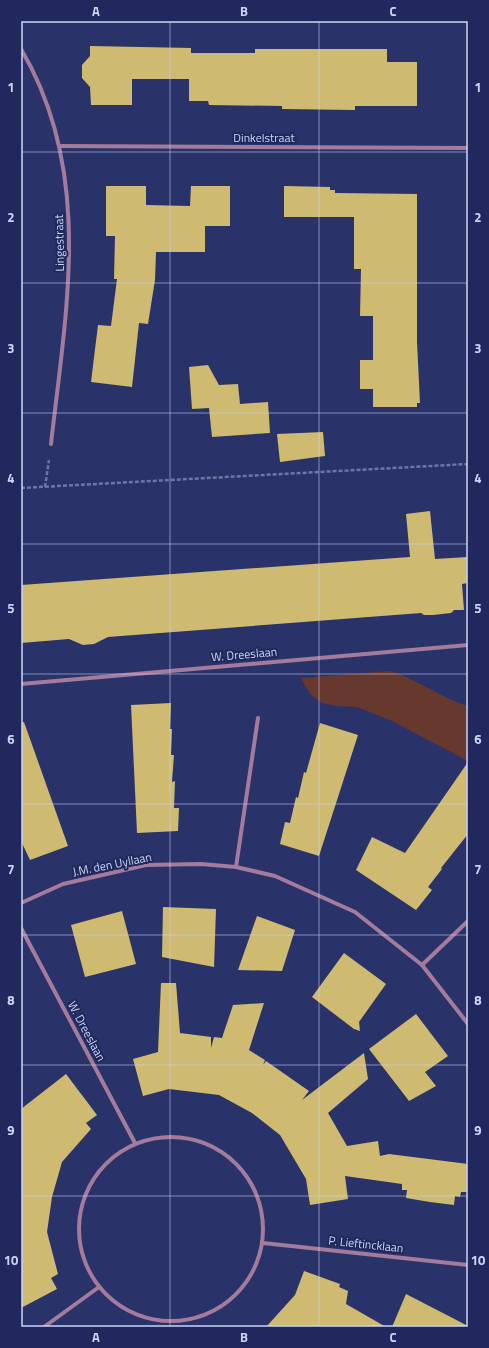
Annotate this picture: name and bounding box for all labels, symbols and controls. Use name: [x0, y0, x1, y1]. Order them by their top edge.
text: A: [92, 1, 100, 21]
text: B: [240, 1, 248, 21]
text: C: [389, 1, 397, 21]
text: 1: [7, 77, 15, 97]
text: 1: [474, 77, 482, 97]
street label: Dinkelstraat: [233, 128, 295, 147]
text: 2: [7, 207, 15, 227]
text: 2: [474, 207, 482, 227]
street label: Lingestraat: [49, 213, 69, 272]
text: 3: [7, 338, 15, 358]
text: 3: [474, 338, 482, 358]
text: 4: [7, 468, 15, 488]
text: 4: [474, 468, 482, 488]
text: 5: [7, 598, 15, 618]
text: 5: [474, 598, 482, 618]
street label: W. Dreeslaan: [210, 642, 278, 666]
text: 6: [7, 729, 15, 749]
text: 6: [474, 729, 482, 749]
street label: J.M. den Uyllaan: [71, 847, 153, 881]
text: 7: [7, 859, 15, 879]
text: 7: [474, 859, 482, 879]
text: 8: [7, 990, 15, 1010]
text: 8: [474, 990, 482, 1010]
street label: W. Dreeslaan: [63, 997, 111, 1065]
text: 9: [7, 1120, 15, 1140]
text: 9: [474, 1120, 482, 1140]
street label: P. Lieftincklaan: [328, 1231, 404, 1257]
text: 10: [4, 1250, 18, 1270]
text: 10: [471, 1250, 485, 1270]
text: A: [92, 1327, 100, 1347]
text: B: [240, 1327, 248, 1347]
text: C: [389, 1327, 397, 1347]

